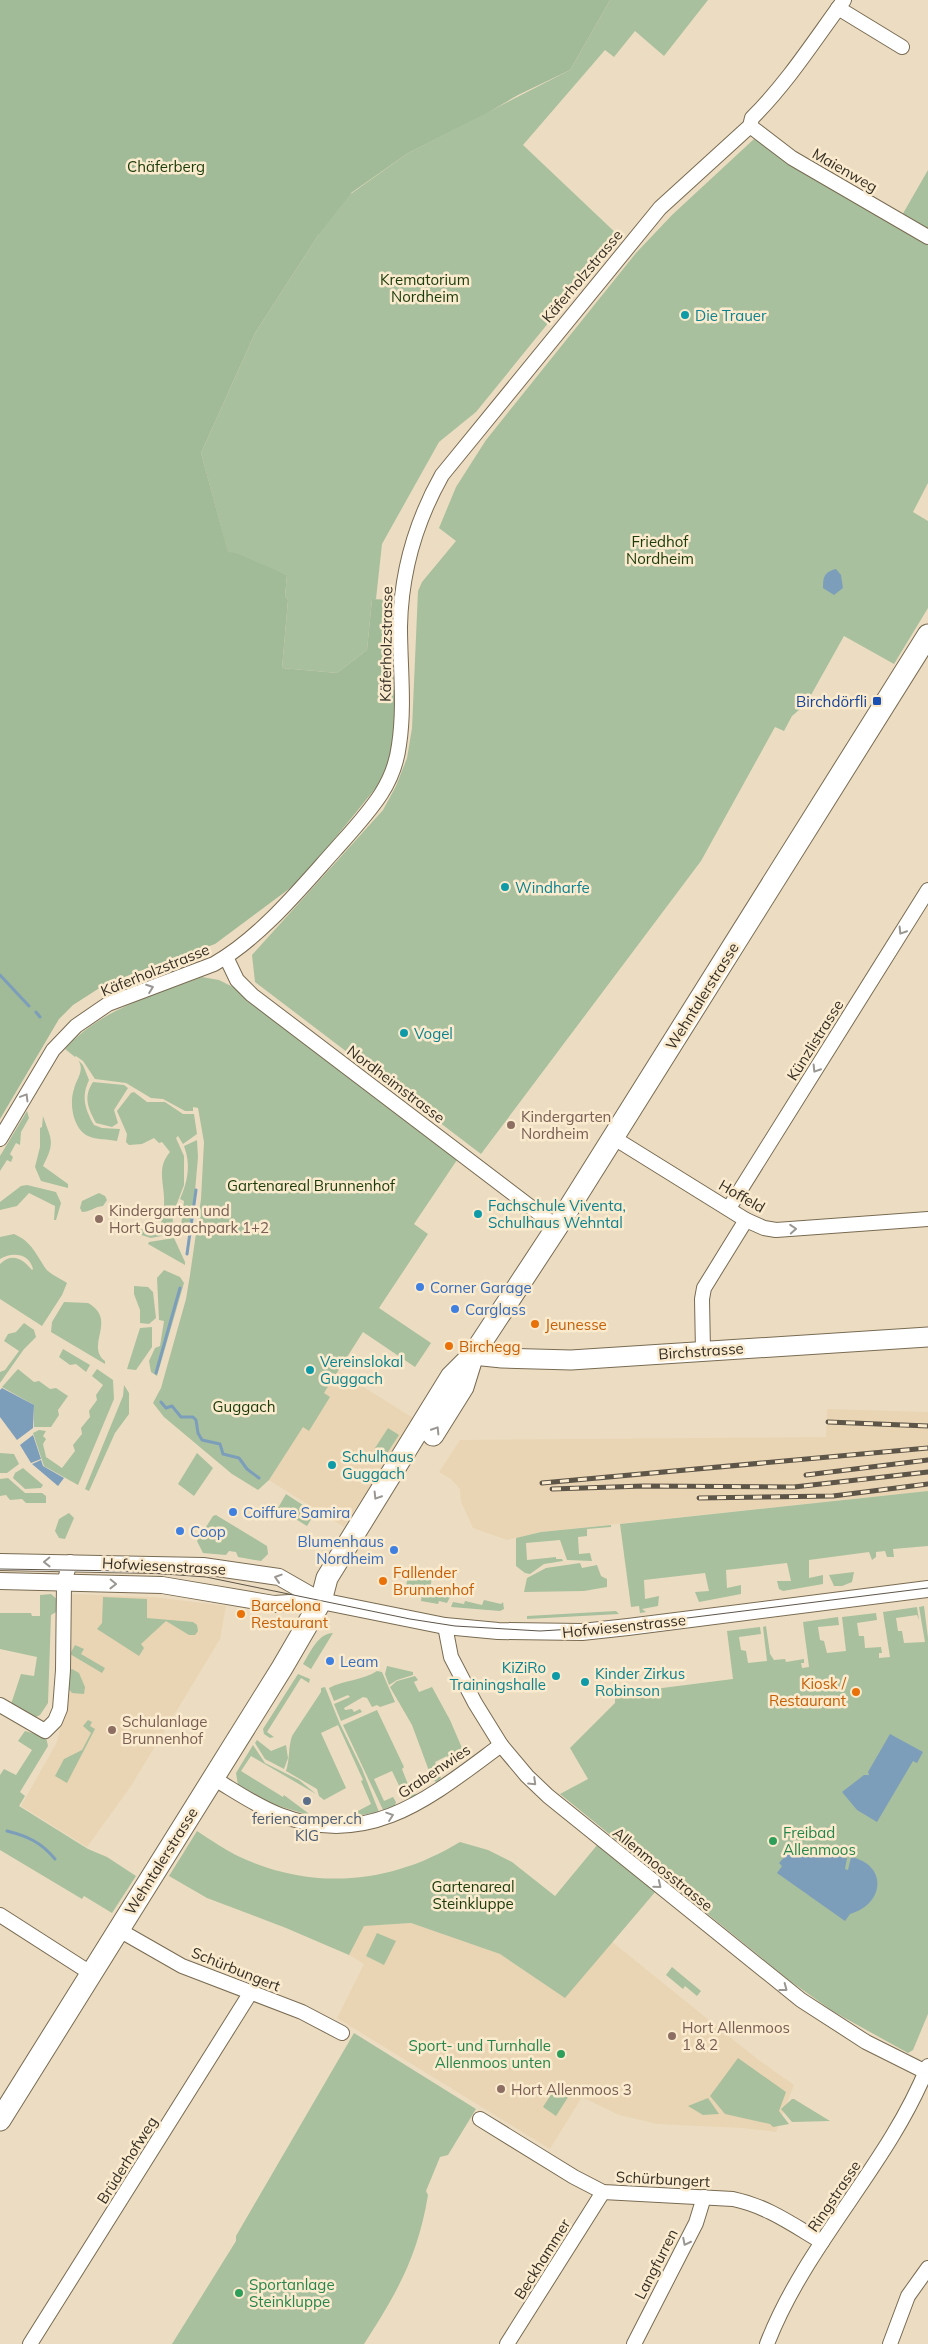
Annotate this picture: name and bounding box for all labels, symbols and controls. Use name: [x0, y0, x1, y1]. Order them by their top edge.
street label: Maienweg: [809, 144, 881, 196]
park label: Chäferberg: [127, 157, 205, 176]
street label: Käferholzstrasse: [538, 226, 626, 326]
park label: Krematorium Nordheim: [380, 270, 470, 306]
place label: Die Trauer: [695, 306, 767, 325]
marker: Die Trauer: [679, 309, 691, 321]
park label: Friedhof Nordheim: [626, 532, 694, 568]
street label: Käferholzstrasse: [375, 586, 397, 702]
place label: Birchdörfli: [796, 692, 867, 711]
marker: Birchdörfli: [871, 695, 883, 707]
place label: Windharfe: [515, 878, 590, 897]
marker: Windharfe: [499, 881, 511, 893]
one-way arrow: [899, 926, 909, 935]
street label: Wehntalerstrasse: [661, 939, 743, 1053]
street label: Käferholzstrasse: [98, 940, 212, 1000]
one-way arrow: [145, 984, 154, 994]
street label: Künzlistrasse: [783, 996, 847, 1084]
place label: Vogel: [414, 1024, 453, 1043]
marker: Vogel: [398, 1027, 410, 1039]
street label: Nordheimstrasse: [343, 1041, 449, 1127]
one-way arrow: [813, 1063, 822, 1072]
one-way arrow: [18, 1093, 28, 1102]
place label: Kindergarten Nordheim: [521, 1107, 611, 1143]
marker: Kindergarten Nordheim: [505, 1119, 517, 1131]
street label: Hoffeld: [715, 1175, 769, 1217]
park label: Gartenareal Brunnenhof: [227, 1176, 396, 1195]
place label: Fachschule Viventa, Schulhaus Wehntal: [488, 1196, 626, 1232]
place label: Kindergarten und Hort Guggachpark 1+2: [109, 1201, 269, 1237]
marker: Fachschule Viventa, Schulhaus Wehntal: [472, 1208, 484, 1220]
marker: Kindergarten und Hort Guggachpark 1+2: [93, 1213, 105, 1225]
one-way arrow: [790, 1223, 798, 1234]
place label: Corner Garage: [430, 1278, 532, 1297]
marker: Corner Garage: [414, 1281, 426, 1293]
place label: Carglass: [465, 1300, 526, 1319]
marker: Carglass: [449, 1303, 461, 1315]
place label: Jeunesse: [545, 1315, 607, 1334]
marker: Jeunesse: [529, 1318, 541, 1330]
place label: Birchegg: [459, 1337, 521, 1356]
street label: Birchstrasse: [658, 1339, 744, 1363]
marker: Birchegg: [443, 1340, 455, 1352]
place label: Vereinslokal Guggach: [320, 1352, 403, 1388]
marker: Vereinslokal Guggach: [304, 1364, 316, 1376]
park label: Guggach: [213, 1397, 275, 1416]
one-way arrow: [429, 1427, 439, 1436]
place label: Schulhaus Guggach: [342, 1447, 414, 1483]
marker: Schulhaus Guggach: [326, 1459, 338, 1471]
one-way arrow: [374, 1491, 384, 1500]
place label: Coiffure Samira: [243, 1503, 350, 1522]
marker: Coiffure Samira: [227, 1506, 239, 1518]
place label: Coop: [190, 1522, 226, 1541]
marker: Coop: [174, 1525, 186, 1537]
place label: Blumenhaus Nordheim: [298, 1532, 384, 1568]
marker: Blumenhaus Nordheim: [388, 1544, 400, 1556]
street label: Hofwiesenstrasse: [102, 1553, 226, 1579]
one-way arrow: [43, 1557, 50, 1567]
place label: Fallender Brunnenhof: [393, 1563, 475, 1599]
one-way arrow: [274, 1574, 283, 1584]
marker: Fallender Brunnenhof: [377, 1575, 389, 1587]
one-way arrow: [110, 1579, 117, 1589]
place label: Barcelona Restaurant: [251, 1596, 328, 1632]
marker: Barcelona Restaurant: [235, 1608, 247, 1620]
street label: Hofwiesenstrasse: [561, 1610, 687, 1642]
place label: Leam: [340, 1652, 378, 1671]
marker: Leam: [324, 1655, 336, 1667]
place label: KiZiRo Trainingshalle: [449, 1658, 546, 1694]
place label: Kinder Zirkus Robinson: [595, 1664, 685, 1700]
marker: KiZiRo Trainingshalle: [550, 1670, 562, 1682]
place label: Kiosk / Restaurant: [769, 1674, 847, 1710]
marker: Kinder Zirkus Robinson: [579, 1676, 591, 1688]
marker: Kiosk / Restaurant: [850, 1686, 862, 1698]
place label: Schulanlage Brunnenhof: [122, 1712, 207, 1748]
marker: Schulanlage Brunnenhof: [106, 1724, 118, 1736]
street label: Grabenwies: [394, 1740, 474, 1802]
one-way arrow: [527, 1776, 536, 1785]
marker: feriencamper.ch KlG: [301, 1795, 313, 1807]
street label: Wehntalerstrasse: [120, 1804, 202, 1918]
place label: feriencamper.ch KlG: [252, 1809, 362, 1845]
one-way arrow: [385, 1812, 394, 1822]
street label: Allenmoosstrasse: [609, 1823, 717, 1915]
place label: Freibad Allenmoos: [783, 1823, 856, 1859]
marker: Freibad Allenmoos: [767, 1835, 779, 1847]
park label: Gartenareal Steinkluppe: [431, 1877, 515, 1913]
one-way arrow: [652, 1880, 661, 1888]
street label: Schürbungert: [189, 1943, 283, 1995]
one-way arrow: [778, 1982, 787, 1990]
place label: Hort Allenmoos 1 & 2: [682, 2018, 790, 2054]
marker: Hort Allenmoos 1 & 2: [666, 2030, 678, 2042]
place label: Sport- und Turnhalle Allenmoos unten: [409, 2036, 551, 2072]
marker: Sport- und Turnhalle Allenmoos unten: [555, 2048, 567, 2060]
place label: Hort Allenmoos 3: [511, 2080, 632, 2099]
marker: Hort Allenmoos 3: [495, 2083, 507, 2095]
street label: Brüderhofweg: [93, 2113, 161, 2207]
street label: Ringstrasse: [803, 2157, 865, 2235]
street label: Schürbungert: [615, 2167, 711, 2191]
street label: Beckhammer: [510, 2215, 575, 2303]
street label: Langfurren: [630, 2226, 682, 2302]
one-way arrow: [682, 2237, 692, 2246]
place label: Sportanlage Steinkluppe: [249, 2275, 335, 2311]
marker: Sportanlage Steinkluppe: [233, 2287, 245, 2299]

